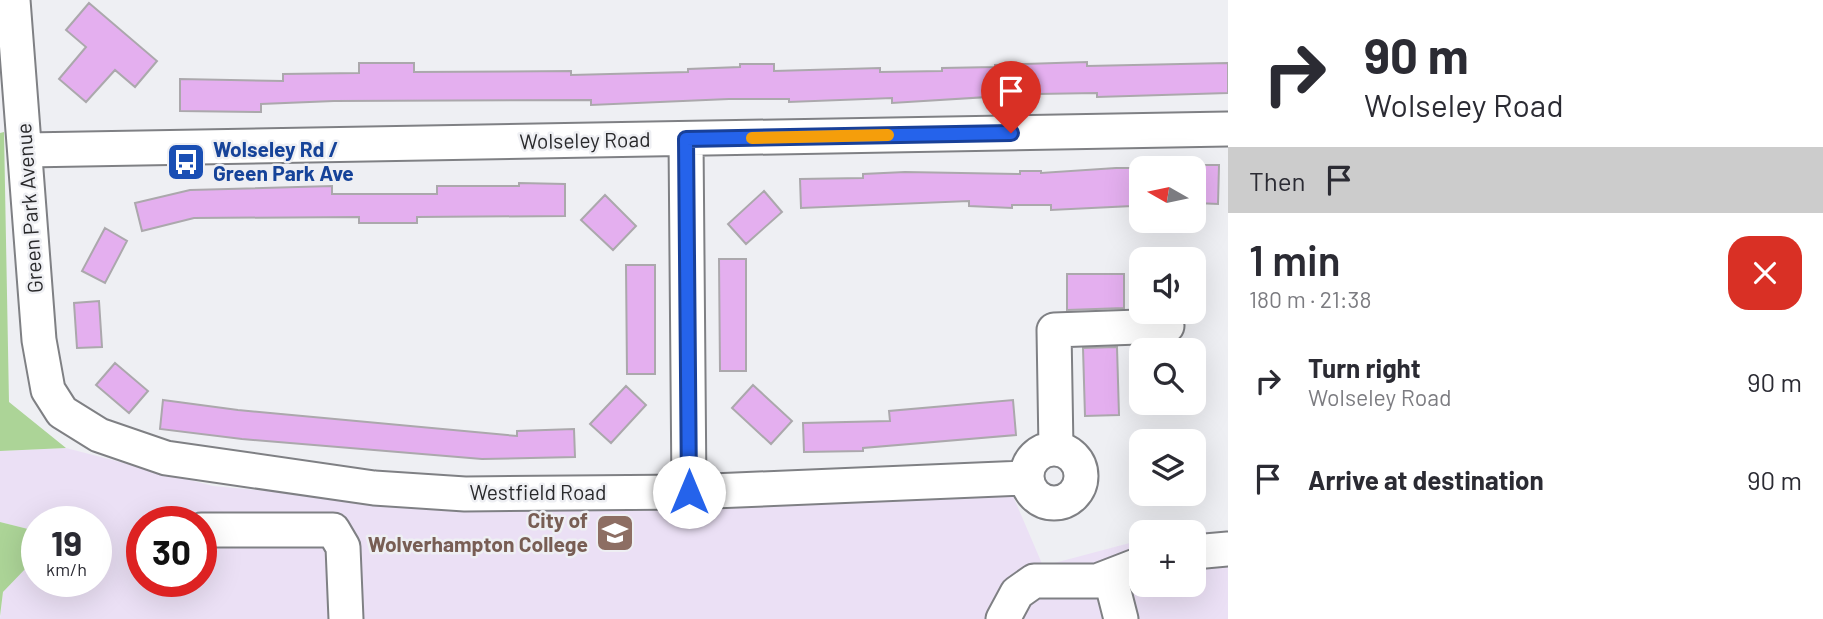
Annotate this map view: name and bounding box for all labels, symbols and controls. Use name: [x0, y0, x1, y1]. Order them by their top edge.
text: 90 m: [1364, 25, 1469, 84]
icon: right: [1249, 28, 1340, 119]
pin: [981, 61, 1041, 133]
icon: arrive: [992, 72, 1030, 110]
text: Wolseley Road: [1364, 85, 1564, 123]
street label: Green Park Avenue: [10, 122, 47, 294]
street label: Wolseley Road: [519, 126, 651, 153]
place label: Wolseley Rd / Green Park Ave: [213, 136, 354, 185]
bus stop icon: Wolseley Rd / Green Park Ave: [165, 141, 207, 183]
north arrow: [1129, 156, 1206, 233]
map controls: [1129, 156, 1206, 597]
icon: arrive: [1320, 161, 1358, 199]
text: Then: [1249, 165, 1306, 196]
text: 1 min: [1249, 234, 1341, 284]
button: close: [1728, 236, 1802, 310]
button: sound: [1129, 247, 1206, 324]
text: 180 m · 21:38: [1249, 285, 1371, 313]
button: search: [1129, 338, 1206, 415]
text: Turn right: [1308, 352, 1421, 383]
icon: right: [1249, 362, 1287, 400]
text: 90 m: [1747, 366, 1802, 397]
text: Wolseley Road: [1308, 383, 1452, 411]
button: layers: [1129, 429, 1206, 506]
position arrow: [652, 455, 726, 529]
icon: arrive: [1249, 460, 1287, 498]
text: Arrive at destination: [1308, 464, 1544, 495]
text: 90 m: [1747, 464, 1802, 495]
street label: Westfield Road: [469, 479, 607, 504]
speed limit sign: 30: [126, 506, 217, 597]
place label: City of Wolverhampton College: [368, 507, 588, 556]
school or university icon: City of Wolverhampton College: [594, 512, 636, 554]
button: +: [1129, 520, 1206, 597]
text: 19: [51, 521, 82, 563]
text: km/h: [46, 558, 87, 580]

